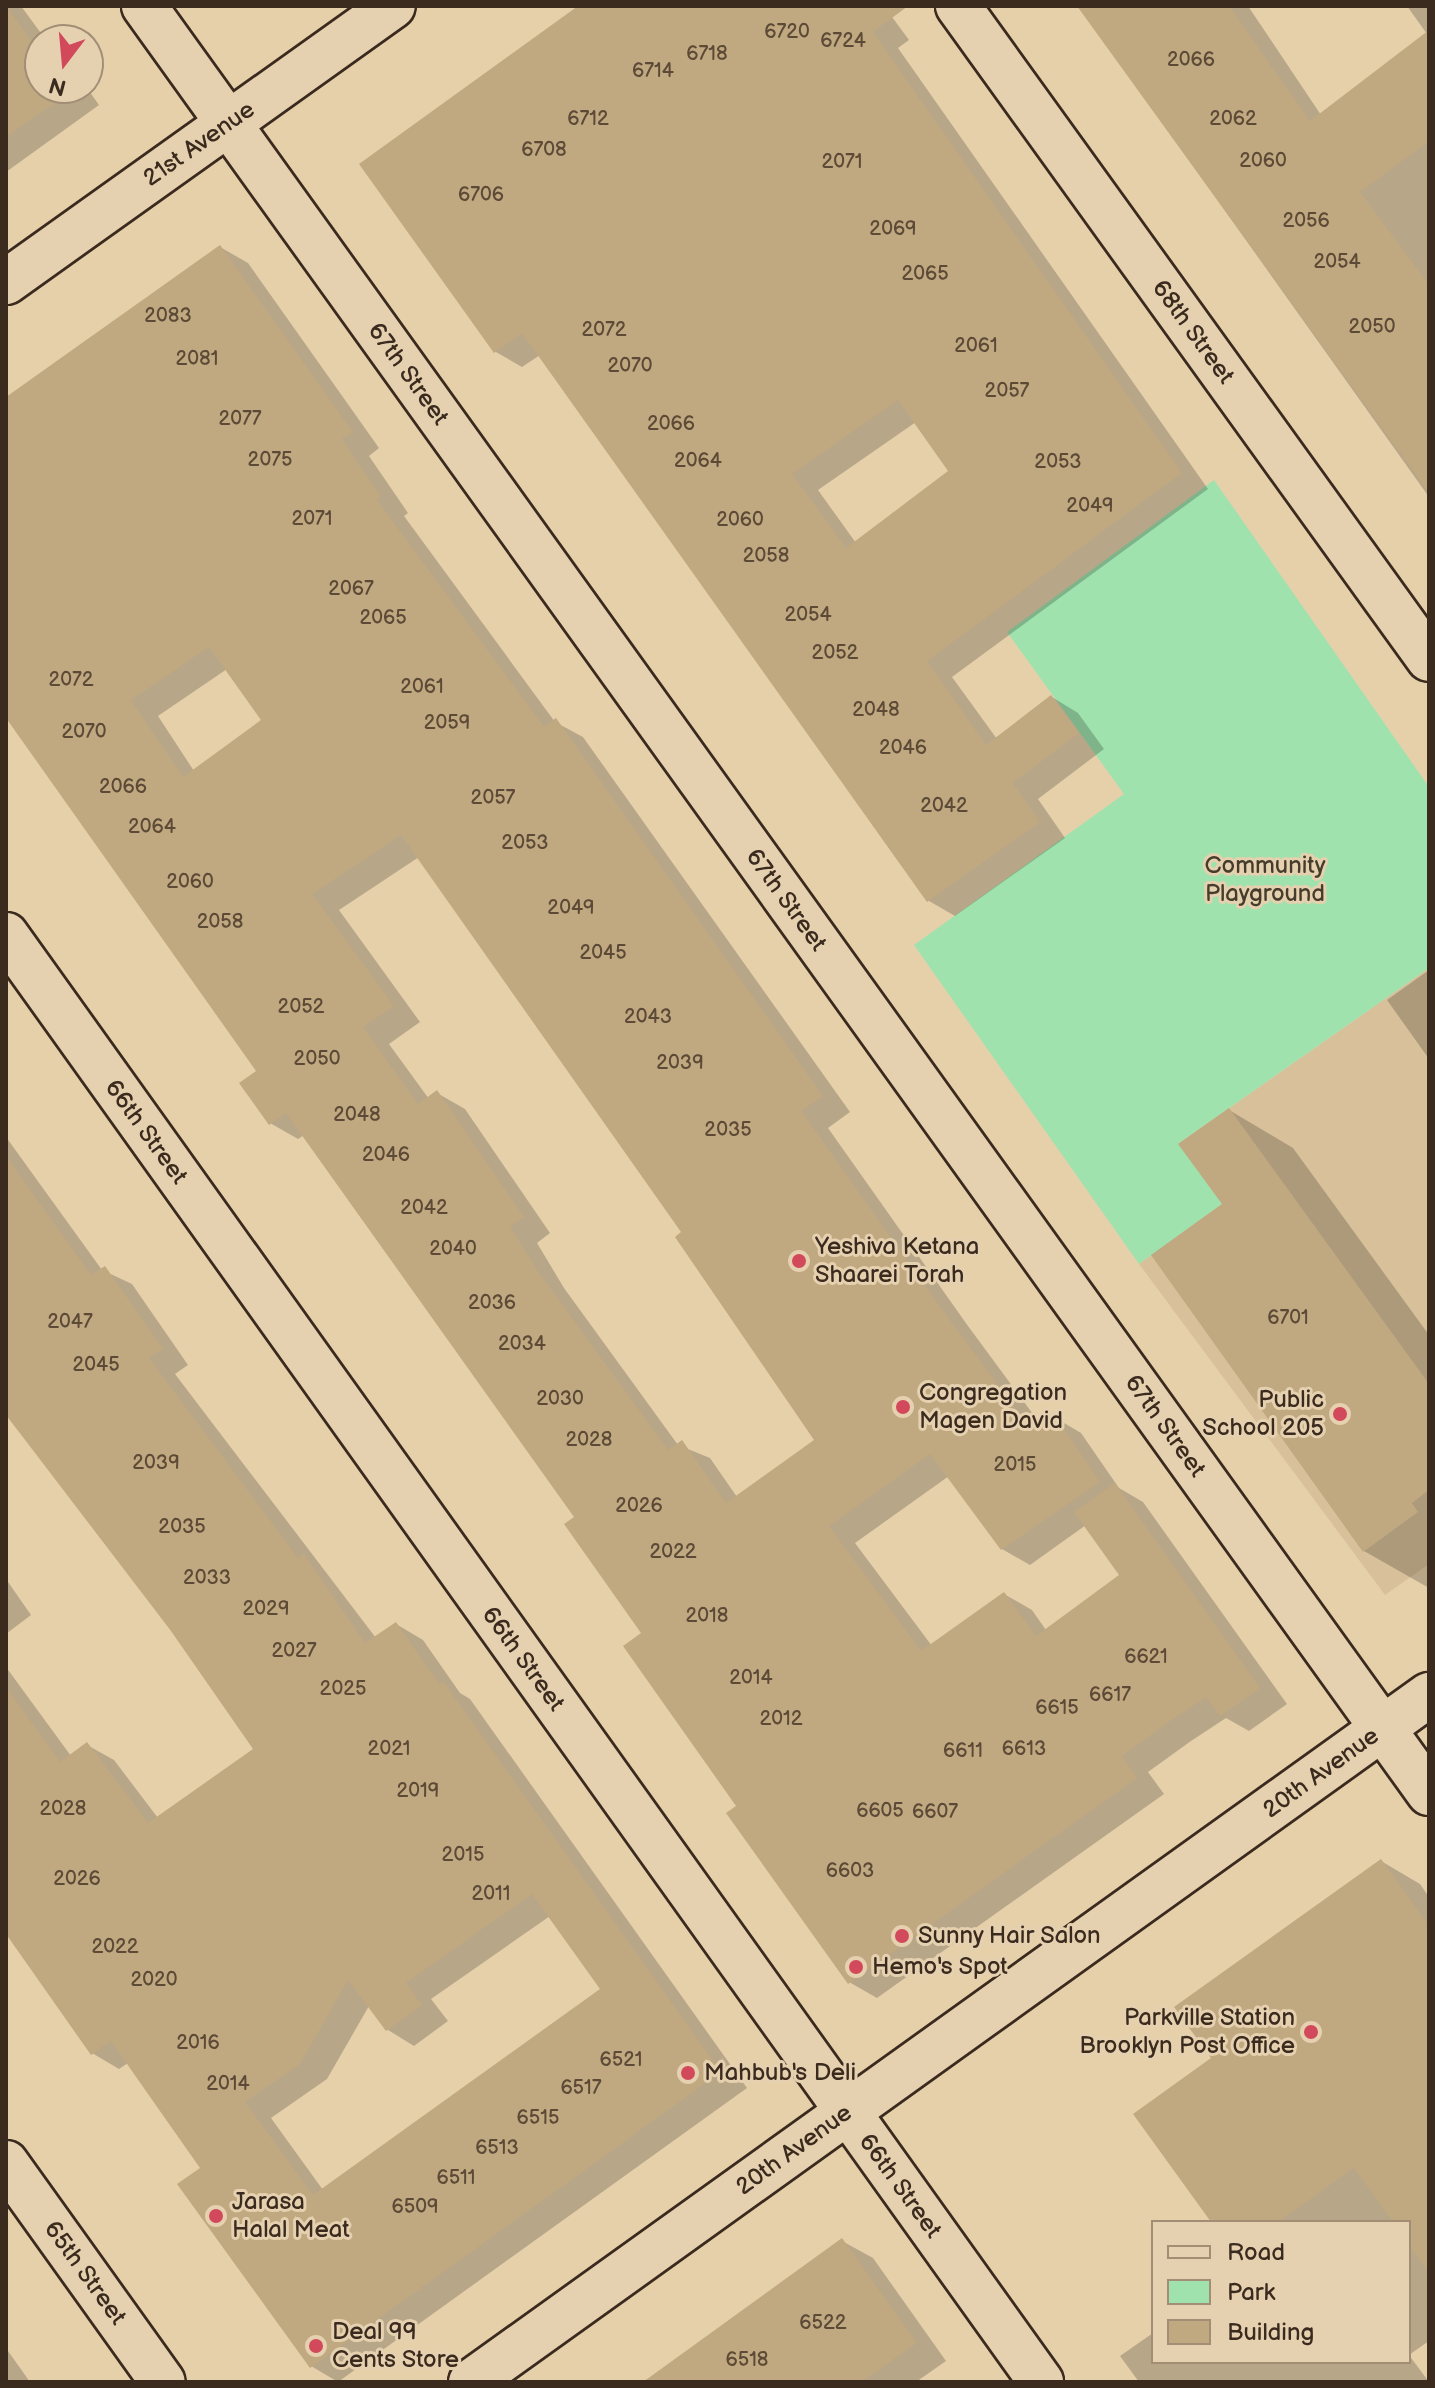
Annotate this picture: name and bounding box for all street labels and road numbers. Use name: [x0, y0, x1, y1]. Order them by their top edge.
street label: 21st Avenue: [138, 95, 260, 193]
street label: 68th Street: [1146, 274, 1240, 390]
street label: 67th Street: [361, 317, 455, 431]
street label: 67th Street: [739, 843, 833, 957]
street label: 66th Street: [98, 1074, 194, 1190]
street label: 67th Street: [1118, 1369, 1212, 1483]
street label: 66th Street: [475, 1601, 571, 1717]
street label: 20th Avenue: [1258, 1721, 1384, 1825]
street label: 20th Avenue: [731, 2098, 857, 2202]
street label: 66th Street: [852, 2128, 948, 2244]
street label: 65th Street: [38, 2215, 132, 2331]

